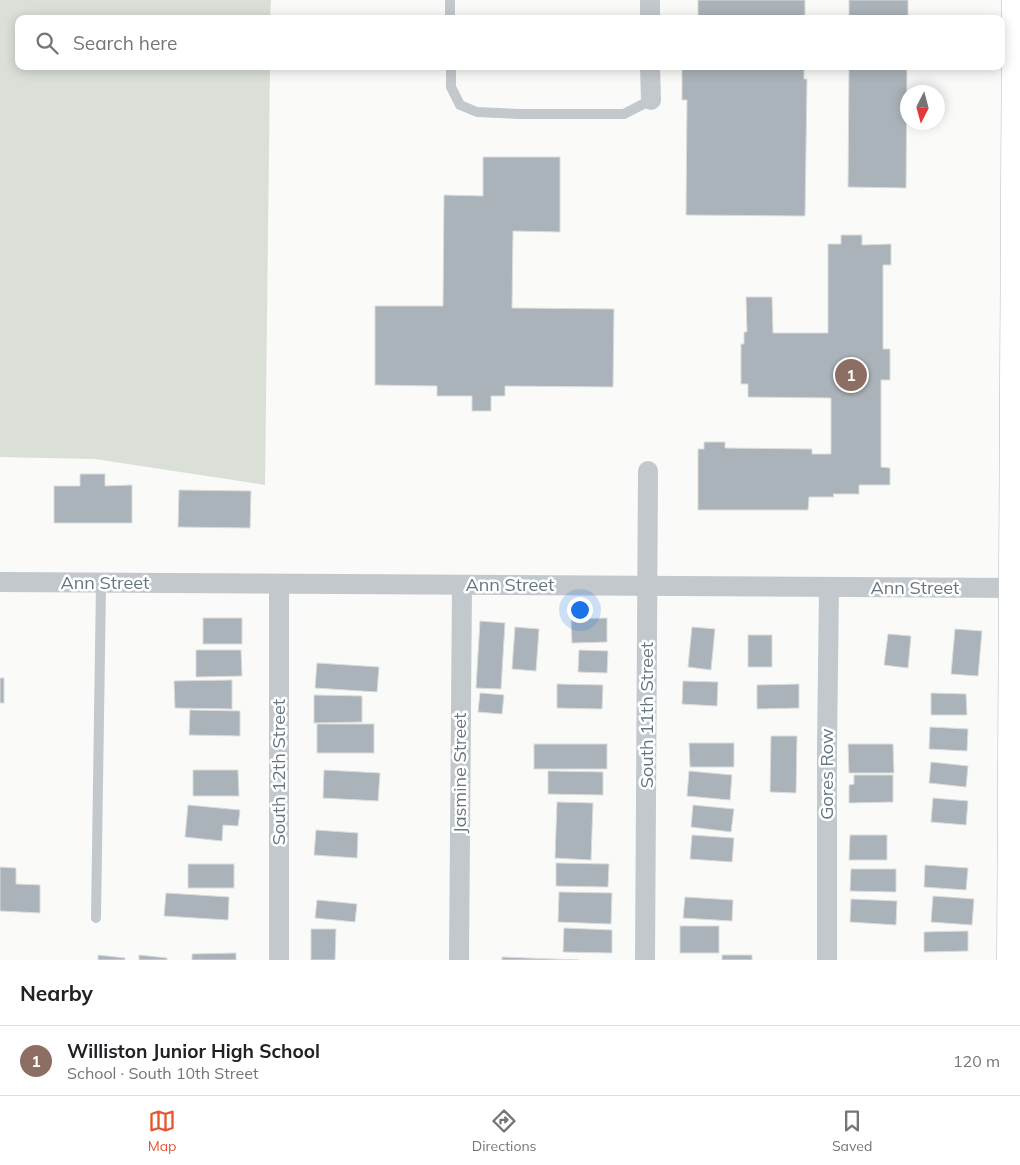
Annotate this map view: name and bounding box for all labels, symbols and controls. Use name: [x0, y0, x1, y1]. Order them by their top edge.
search box: [15, 15, 1005, 70]
icon: search: [33, 29, 61, 57]
text: Search here: [73, 31, 177, 55]
north arrow: [900, 85, 945, 130]
pin: 1: [835, 356, 867, 394]
street label: Ann Street: [61, 571, 149, 594]
street label: Ann Street: [466, 573, 554, 596]
street label: Ann Street: [871, 576, 959, 599]
your location: [567, 597, 593, 623]
street label: South 11th Street: [635, 642, 658, 788]
street label: South 12th Street: [267, 699, 290, 845]
street label: Jasmine Street: [448, 713, 471, 833]
street label: Gores Row: [815, 728, 838, 820]
text: Nearby: [20, 980, 93, 1006]
text: Williston Junior High School: [67, 1039, 320, 1063]
text: 1: [31, 1051, 41, 1071]
text: 120 m: [953, 1051, 1000, 1071]
text: School · South 10th Street: [67, 1063, 258, 1083]
tab: Map: [148, 1107, 176, 1155]
tab: Directions: [472, 1107, 537, 1155]
tab: Saved: [832, 1107, 872, 1155]

